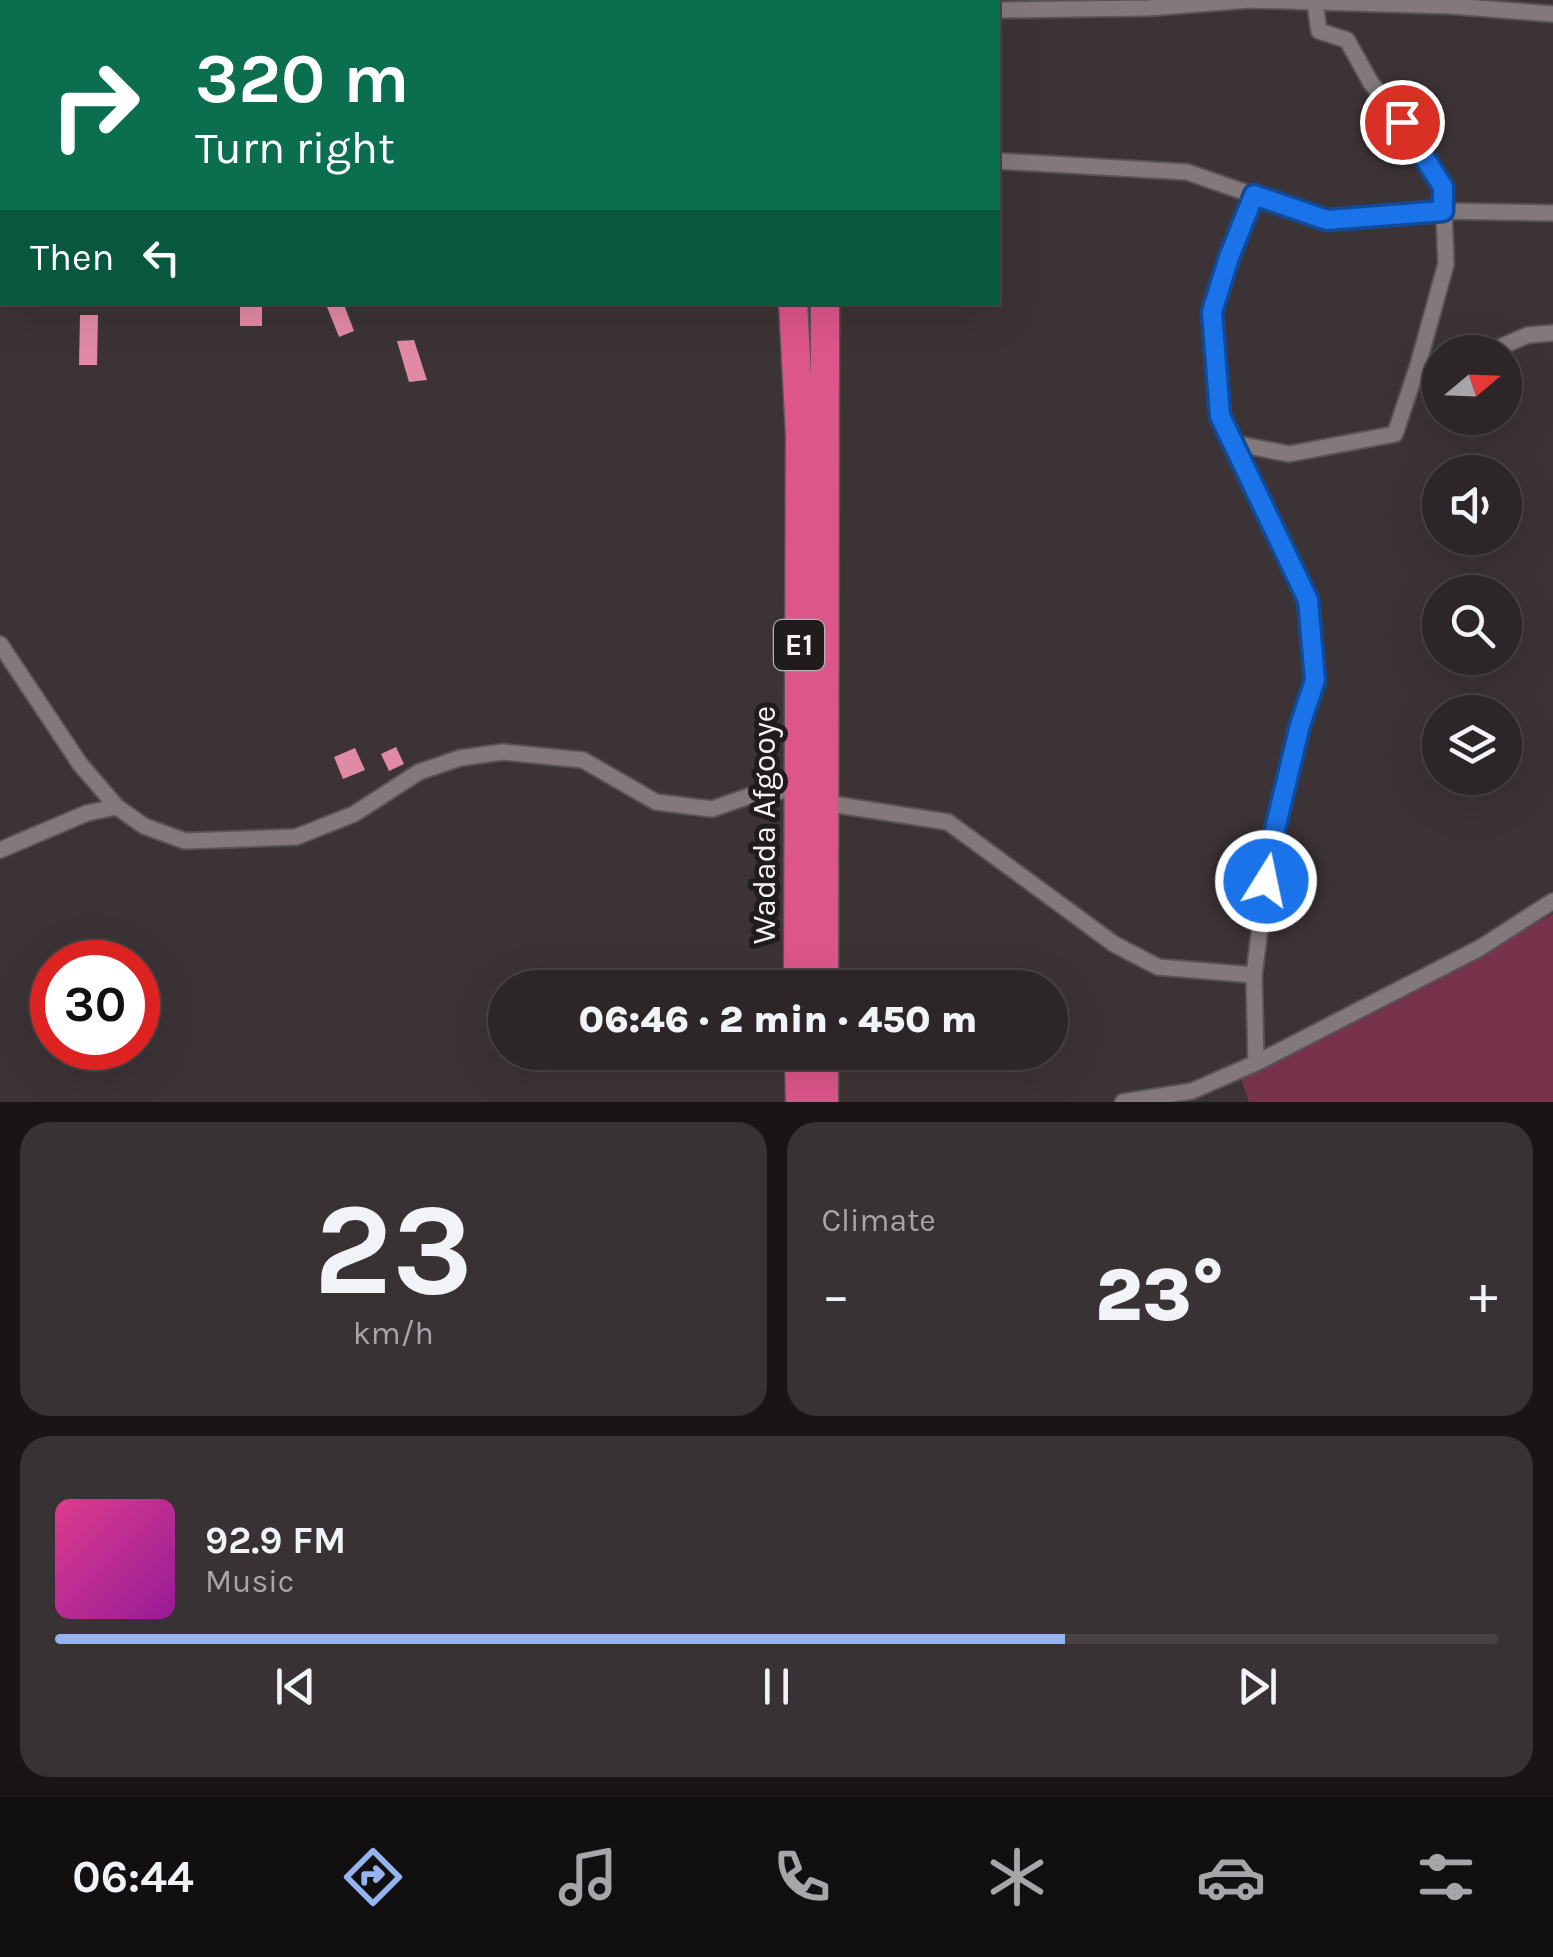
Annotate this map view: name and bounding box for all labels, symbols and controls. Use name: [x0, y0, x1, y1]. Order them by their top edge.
text: 320 m: [195, 38, 409, 120]
icon: right: [30, 40, 160, 170]
pin: [1360, 80, 1445, 165]
icon: arrive: [1375, 95, 1430, 150]
text: Turn right: [195, 122, 395, 174]
icon: left: [134, 230, 189, 285]
text: Then: [30, 235, 114, 280]
north arrow: [1422, 335, 1522, 435]
map controls: [1422, 335, 1522, 795]
button: sound: [1422, 455, 1522, 555]
button: search: [1422, 575, 1522, 675]
road number: E1: [774, 620, 824, 670]
button: layers: [1422, 695, 1522, 795]
street label: Wadada Afgooye: [746, 706, 783, 944]
position arrow: [1214, 829, 1318, 933]
speed limit sign: 30: [30, 940, 160, 1070]
text: 06:46 · 2 min · 450 m: [579, 997, 977, 1042]
text: 23: [313, 1174, 473, 1326]
text: Climate: [822, 1202, 936, 1239]
text: 23°: [1095, 1251, 1224, 1339]
text: −: [822, 1263, 850, 1327]
text: +: [1469, 1263, 1498, 1327]
text: km/h: [353, 1315, 434, 1352]
text: 92.9 FM: [205, 1518, 346, 1563]
text: Music: [205, 1563, 294, 1600]
icon: previous: [268, 1659, 323, 1714]
icon: pause: [749, 1659, 804, 1714]
icon: next: [1230, 1659, 1285, 1714]
icon: directions: [338, 1842, 408, 1912]
icon: music: [553, 1842, 623, 1912]
icon: phone: [767, 1842, 837, 1912]
icon: climate: [982, 1842, 1052, 1912]
icon: car: [1196, 1842, 1266, 1912]
icon: filters: [1411, 1842, 1481, 1912]
text: 06:44: [72, 1851, 194, 1903]

